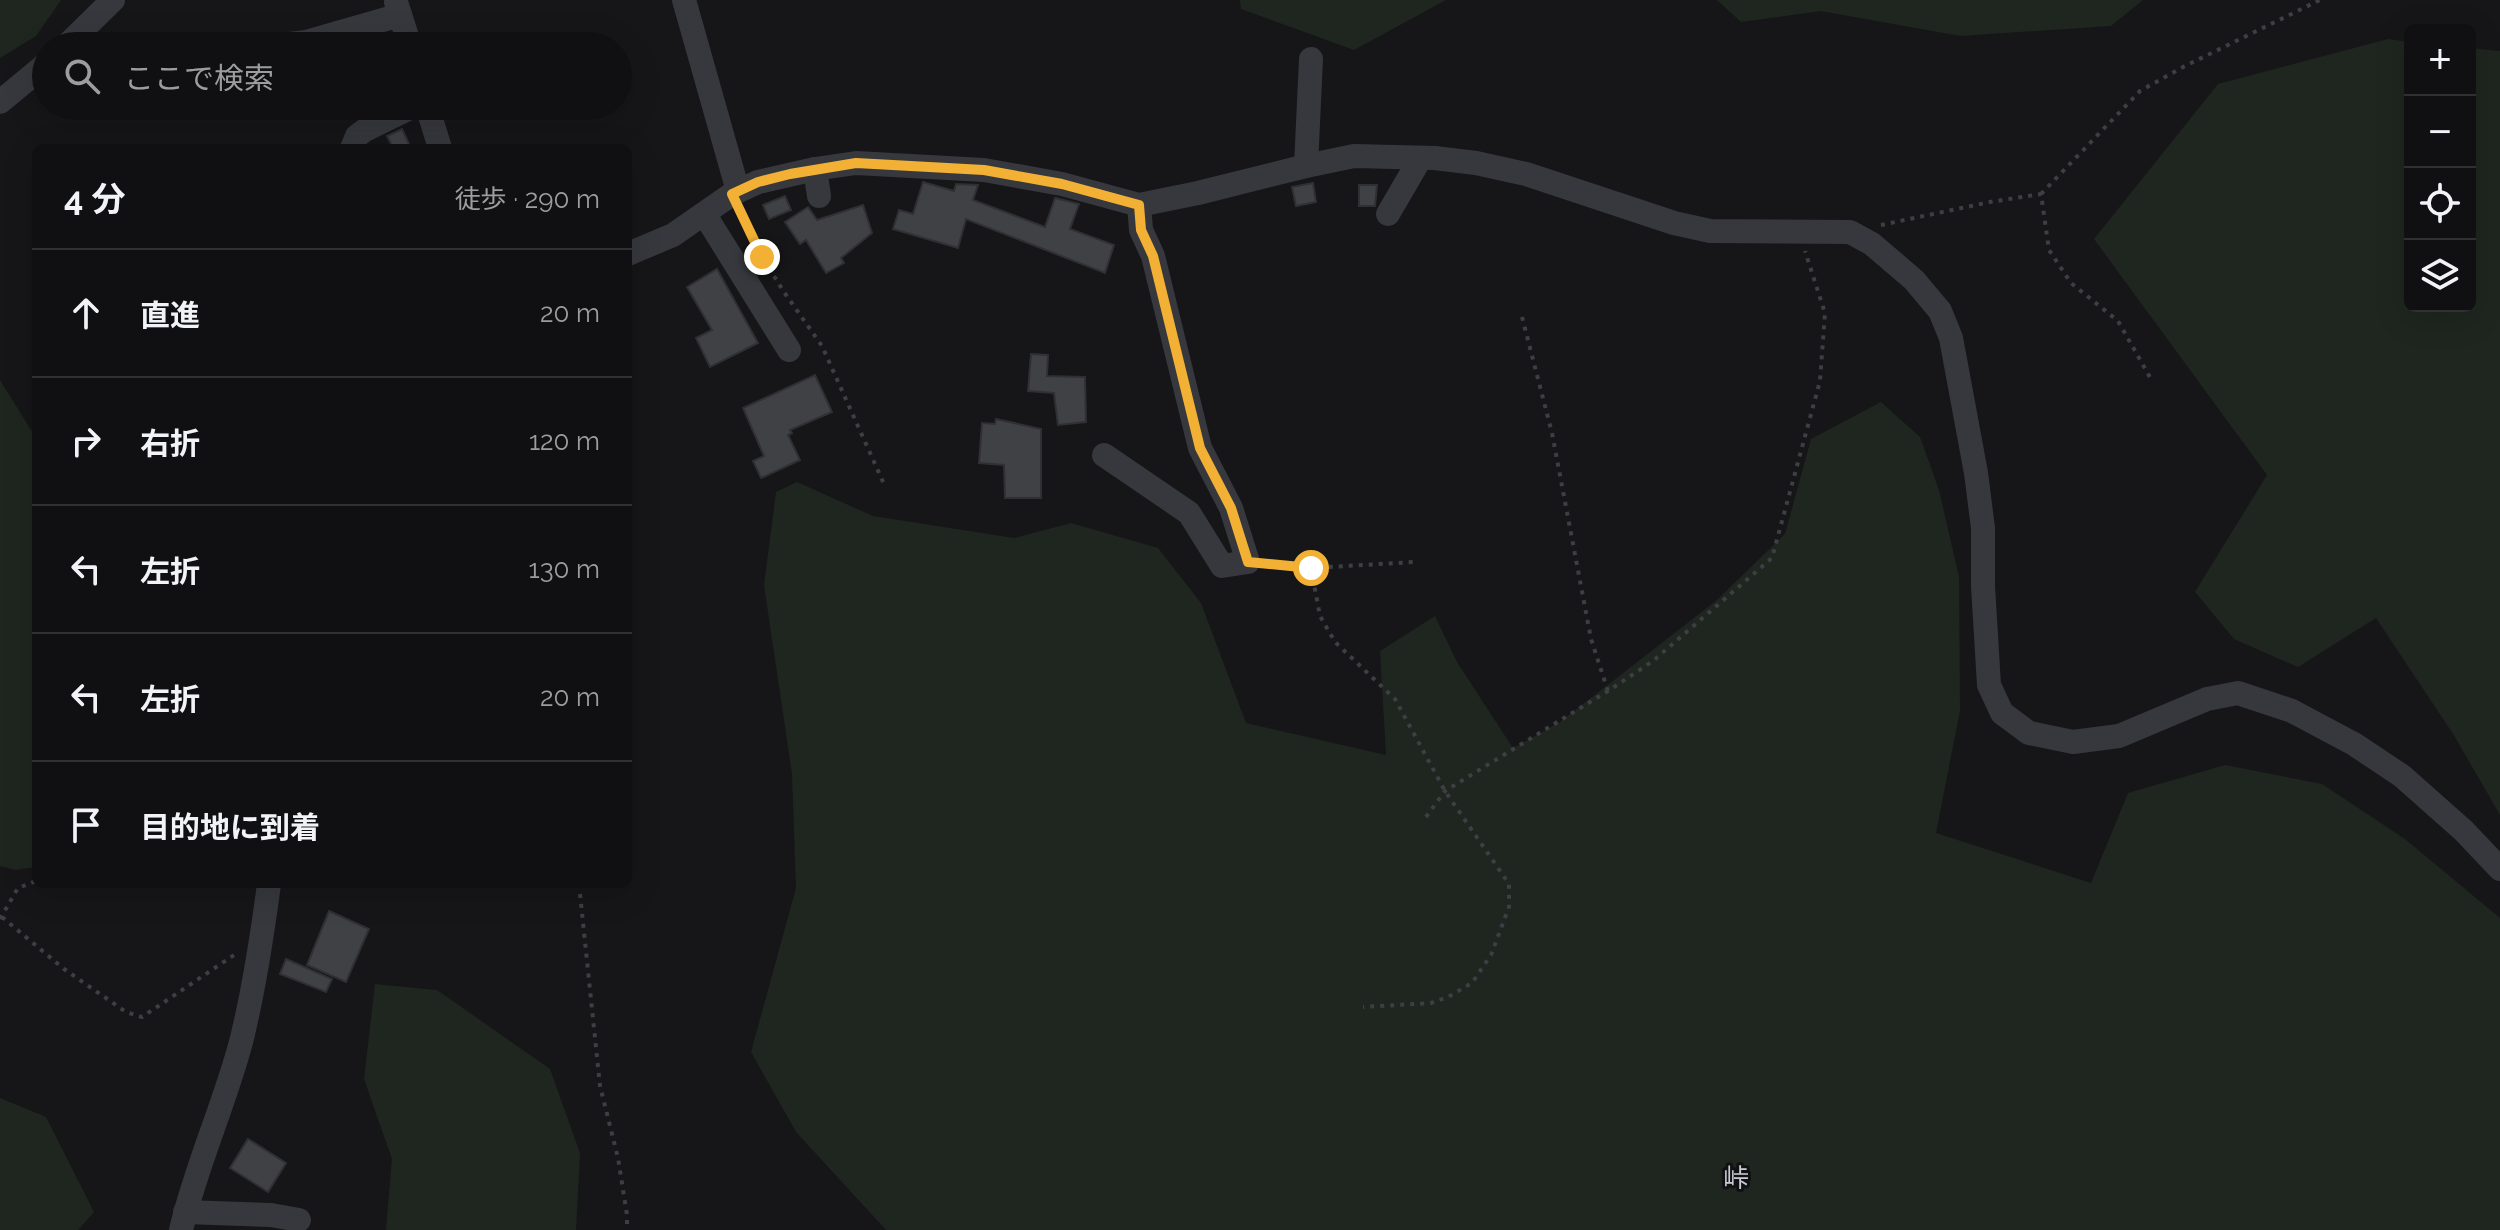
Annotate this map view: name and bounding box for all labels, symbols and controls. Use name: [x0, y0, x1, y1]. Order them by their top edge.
map controls: [2404, 24, 2476, 312]
button: +: [2404, 24, 2476, 96]
search box: [32, 32, 632, 120]
icon: search: [60, 54, 104, 98]
text: ここで検索: [124, 61, 274, 96]
button: −: [2404, 96, 2476, 168]
button: locate: [2404, 168, 2476, 240]
text: 4 分: [64, 179, 126, 219]
text: 徒歩 · 290 m: [455, 184, 600, 214]
route end: [744, 239, 780, 275]
button: layers: [2404, 240, 2476, 312]
icon: ahead: [64, 291, 108, 335]
text: 直進: [140, 298, 200, 333]
text: 20 m: [540, 298, 600, 328]
icon: right: [64, 419, 108, 463]
text: 右折: [140, 426, 200, 461]
text: 120 m: [529, 426, 600, 456]
icon: left: [64, 547, 108, 591]
route start: [1293, 550, 1329, 586]
text: 左折: [140, 554, 200, 589]
text: 130 m: [529, 554, 600, 584]
icon: left: [64, 675, 108, 719]
text: 左折: [140, 682, 200, 717]
text: 20 m: [540, 682, 600, 712]
icon: arrive: [64, 803, 108, 847]
text: 目的地に到着: [140, 810, 320, 845]
district label: 峠: [1723, 1163, 1749, 1193]

